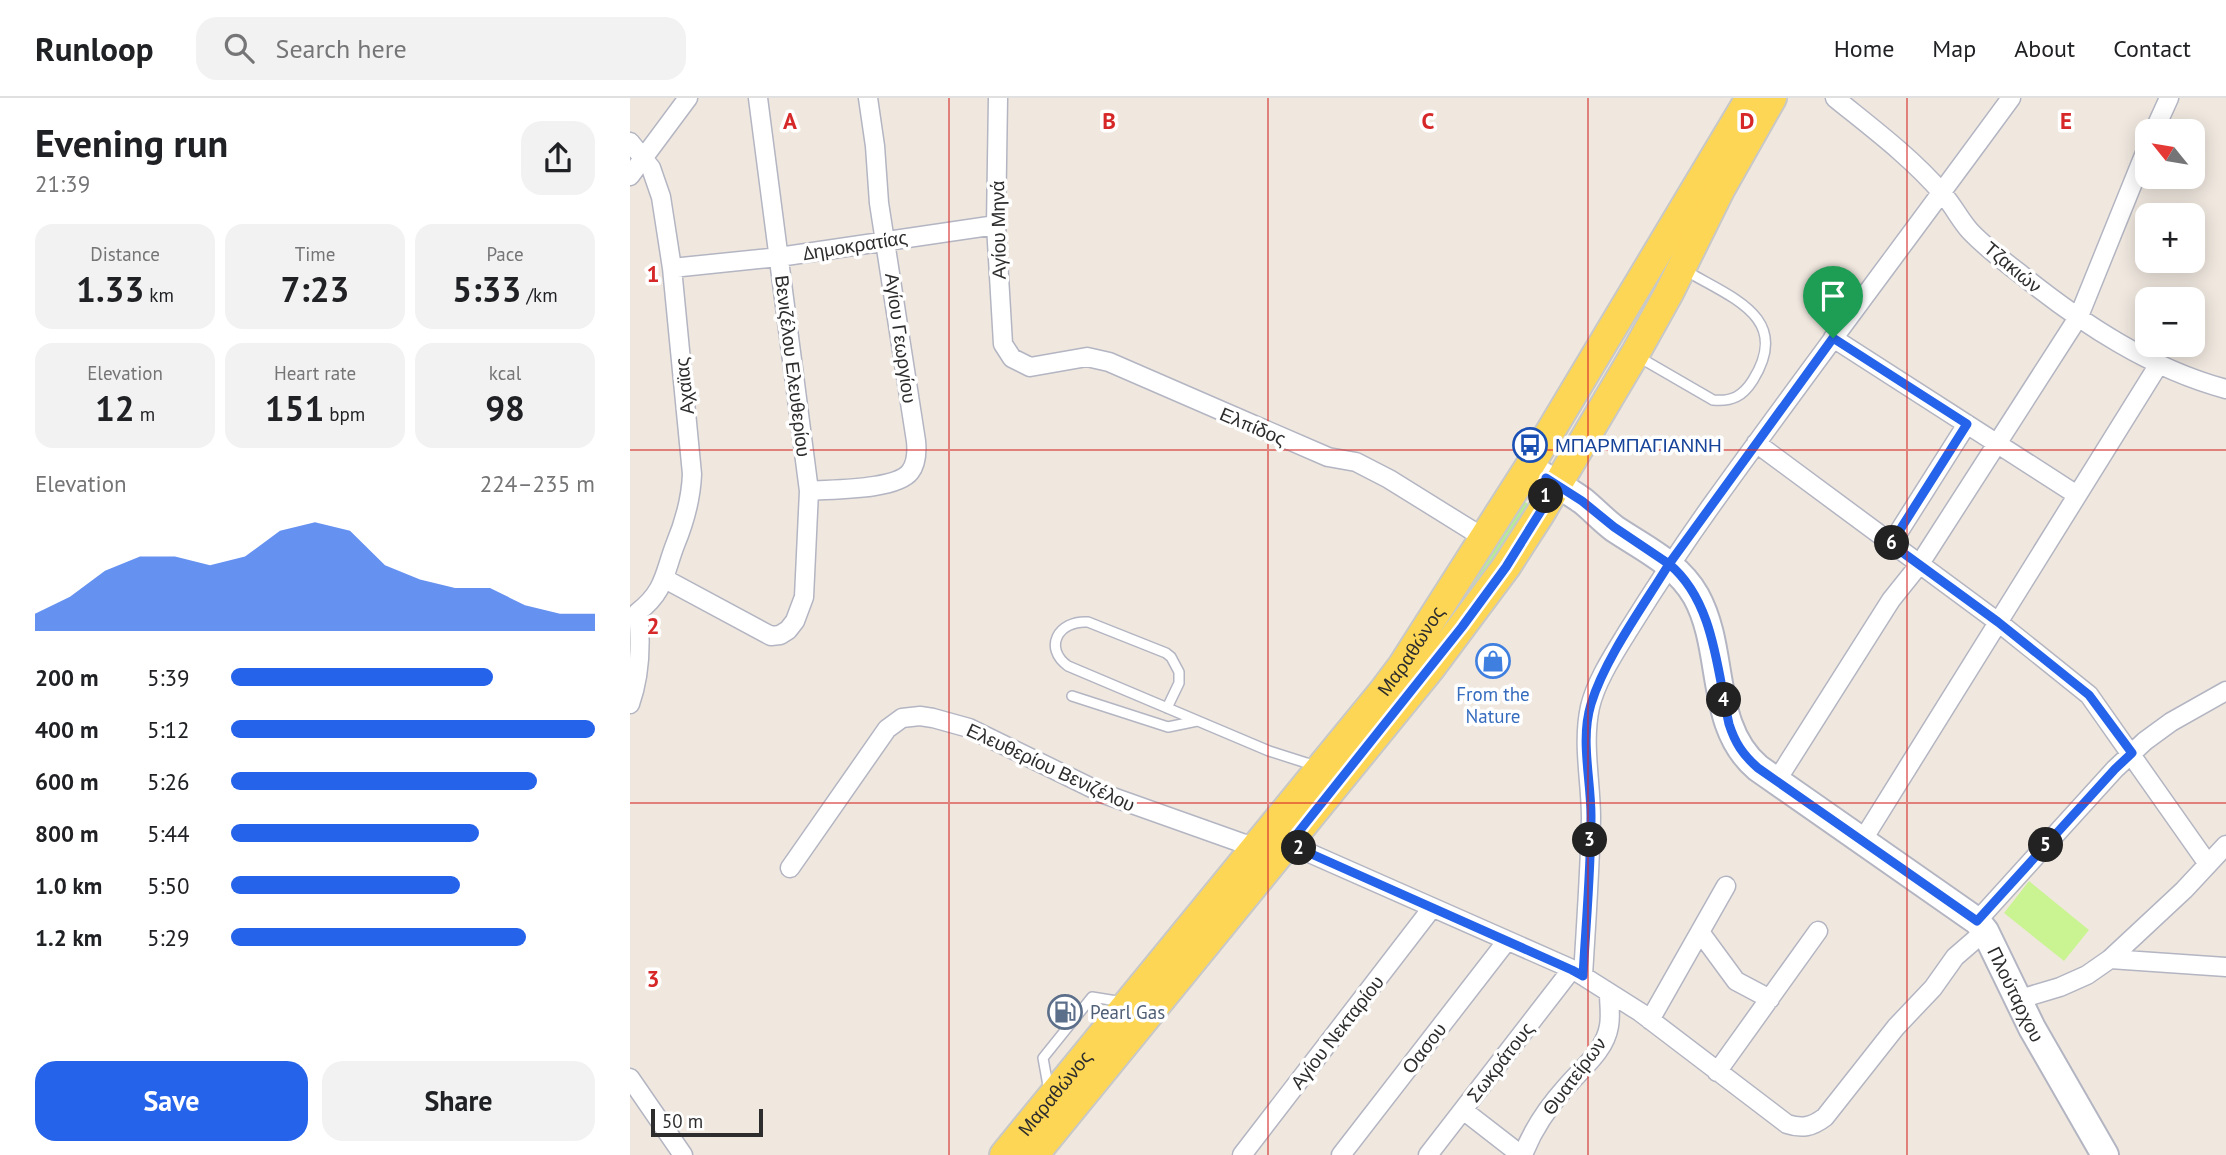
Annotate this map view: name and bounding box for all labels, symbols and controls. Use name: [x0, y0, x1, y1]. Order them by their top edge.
search box: [196, 17, 686, 80]
text: Runloop: [35, 27, 154, 70]
icon: search: [220, 29, 258, 67]
text: Search here: [276, 32, 407, 65]
text: Home: [1834, 33, 1894, 64]
text: Map: [1932, 33, 1976, 64]
text: About: [2014, 33, 2075, 64]
text: Contact: [2113, 33, 2191, 64]
text: A: [783, 106, 797, 135]
text: B: [1102, 106, 1116, 135]
text: C: [1422, 106, 1435, 135]
text: D: [1740, 106, 1754, 135]
text: E: [2060, 106, 2072, 135]
text: Evening run: [35, 118, 228, 167]
north arrow: [2135, 119, 2205, 189]
map controls: [2135, 119, 2205, 357]
button: share: [521, 121, 595, 195]
text: 21:39: [35, 169, 90, 198]
street label: Αγίου Μηνά: [985, 180, 1011, 280]
button: +: [2135, 203, 2205, 273]
street label: Δημοκρατίας: [801, 225, 909, 265]
street label: Τζακιών: [1979, 236, 2047, 298]
text: Distance: [90, 242, 160, 266]
text: Time: [295, 242, 335, 266]
text: Pace: [486, 242, 524, 266]
text: 1: [646, 259, 660, 288]
text: 1.33: [76, 266, 144, 312]
text: 7:23: [281, 266, 349, 312]
text: 5:33: [452, 266, 521, 312]
pin: [1803, 266, 1863, 338]
street label: Αγίου Γεωργίου: [880, 271, 922, 405]
street label: Βενιζέλου Ελευθερίου: [770, 274, 816, 458]
icon: arrive: [1814, 277, 1852, 315]
text: km: [144, 283, 174, 307]
text: /km: [521, 283, 558, 307]
button: −: [2135, 287, 2205, 357]
street label: Αχαϊας: [669, 356, 699, 416]
text: Elevation: [87, 361, 163, 385]
text: Heart rate: [274, 361, 356, 385]
text: kcal: [489, 361, 521, 385]
text: 12: [95, 385, 135, 431]
text: 151: [265, 385, 324, 431]
text: 98: [485, 385, 525, 431]
street label: Ελπίδος: [1216, 401, 1290, 451]
text: m: [135, 402, 155, 426]
text: bpm: [324, 402, 365, 426]
bus stop icon: ΜΠΑΡΜΠΑΓΙΑΝΝΗ: [1511, 426, 1549, 464]
place label: ΜΠΑΡΜΠΑΓΙΑΝΝΗ: [1555, 433, 1722, 457]
text: Elevation: [35, 469, 127, 498]
text: 224–235 m: [480, 469, 595, 498]
pin: 1: [1528, 478, 1564, 514]
text: 1: [1540, 483, 1551, 507]
pin: 6: [1874, 526, 1910, 560]
text: 6: [1886, 530, 1897, 554]
street label: Μαραθώνος: [1372, 601, 1449, 701]
text: 2: [646, 611, 660, 640]
shop icon: From the Nature: [1474, 642, 1512, 680]
text: 200 m: [35, 663, 98, 692]
text: 5:39: [147, 663, 190, 692]
place label: From the Nature: [1456, 682, 1530, 728]
pin: 4: [1706, 682, 1742, 718]
text: 4: [1718, 687, 1729, 711]
text: 400 m: [35, 715, 98, 744]
text: 5:12: [147, 715, 190, 744]
street label: Ελευθερίου Βενιζέλου: [963, 717, 1139, 817]
text: 600 m: [35, 767, 98, 796]
text: 5:26: [147, 767, 190, 796]
text: 800 m: [35, 819, 98, 848]
text: 5:44: [147, 819, 190, 848]
pin: 3: [1572, 822, 1608, 858]
text: 3: [1584, 827, 1595, 851]
pin: 5: [2028, 828, 2064, 862]
pin: 2: [1282, 830, 1316, 866]
text: 5: [2040, 832, 2051, 856]
text: 2: [1293, 835, 1304, 859]
text: 1.0 km: [35, 871, 102, 900]
text: 5:50: [147, 871, 190, 900]
text: 1.2 km: [35, 923, 102, 952]
text: 5:29: [147, 923, 190, 952]
street label: Πλούταρχου: [1982, 943, 2049, 1046]
text: 3: [646, 964, 660, 993]
street label: Αγίου Νεκταρίου: [1285, 970, 1389, 1094]
fuel station icon: Pearl Gas: [1046, 993, 1084, 1031]
place label: Pearl Gas: [1090, 1000, 1165, 1024]
street label: Σωκράτους: [1461, 1017, 1539, 1107]
street label: Οασου: [1397, 1018, 1451, 1078]
street label: Θυατείρων: [1537, 1032, 1611, 1120]
street label: Μαραθώνος: [1013, 1045, 1097, 1141]
button: Save: [35, 1061, 308, 1141]
button: Share: [322, 1061, 595, 1141]
scale bar: [651, 1106, 763, 1138]
text: 50 m: [662, 1109, 703, 1133]

